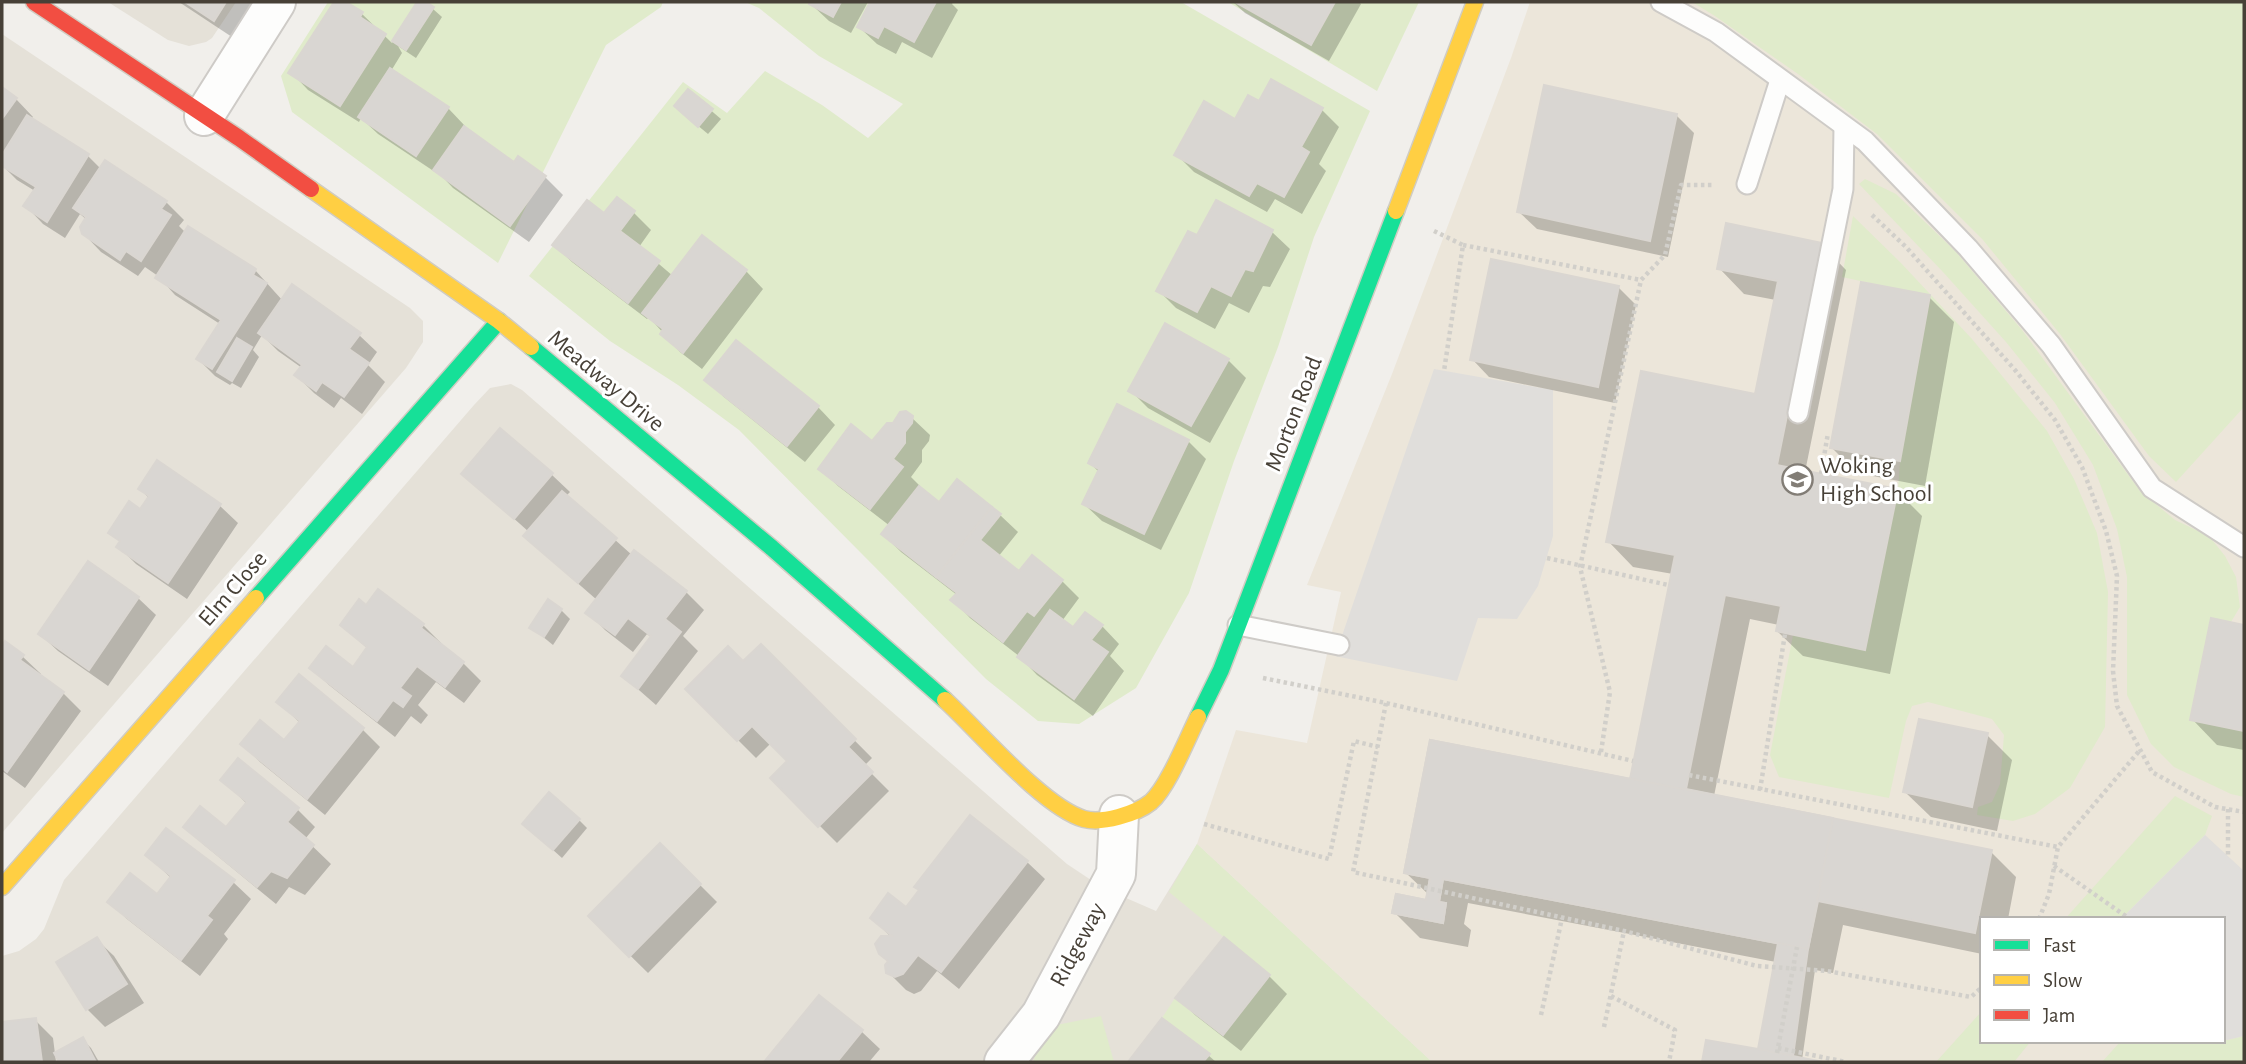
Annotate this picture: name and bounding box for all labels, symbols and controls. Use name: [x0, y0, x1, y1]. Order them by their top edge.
street label: Meadway Drive: [543, 326, 669, 436]
street label: Morton Road: [1261, 353, 1327, 475]
place label: Woking High School: [1820, 454, 1932, 506]
school or university icon: Woking High School: [1780, 463, 1814, 497]
street label: Elm Close: [194, 547, 272, 631]
street label: Ridgeway: [1046, 899, 1110, 991]
legend: [1980, 917, 2225, 1043]
text: Fast: [2043, 935, 2076, 956]
text: Slow: [2043, 970, 2082, 991]
text: Jam: [2043, 1005, 2075, 1026]

